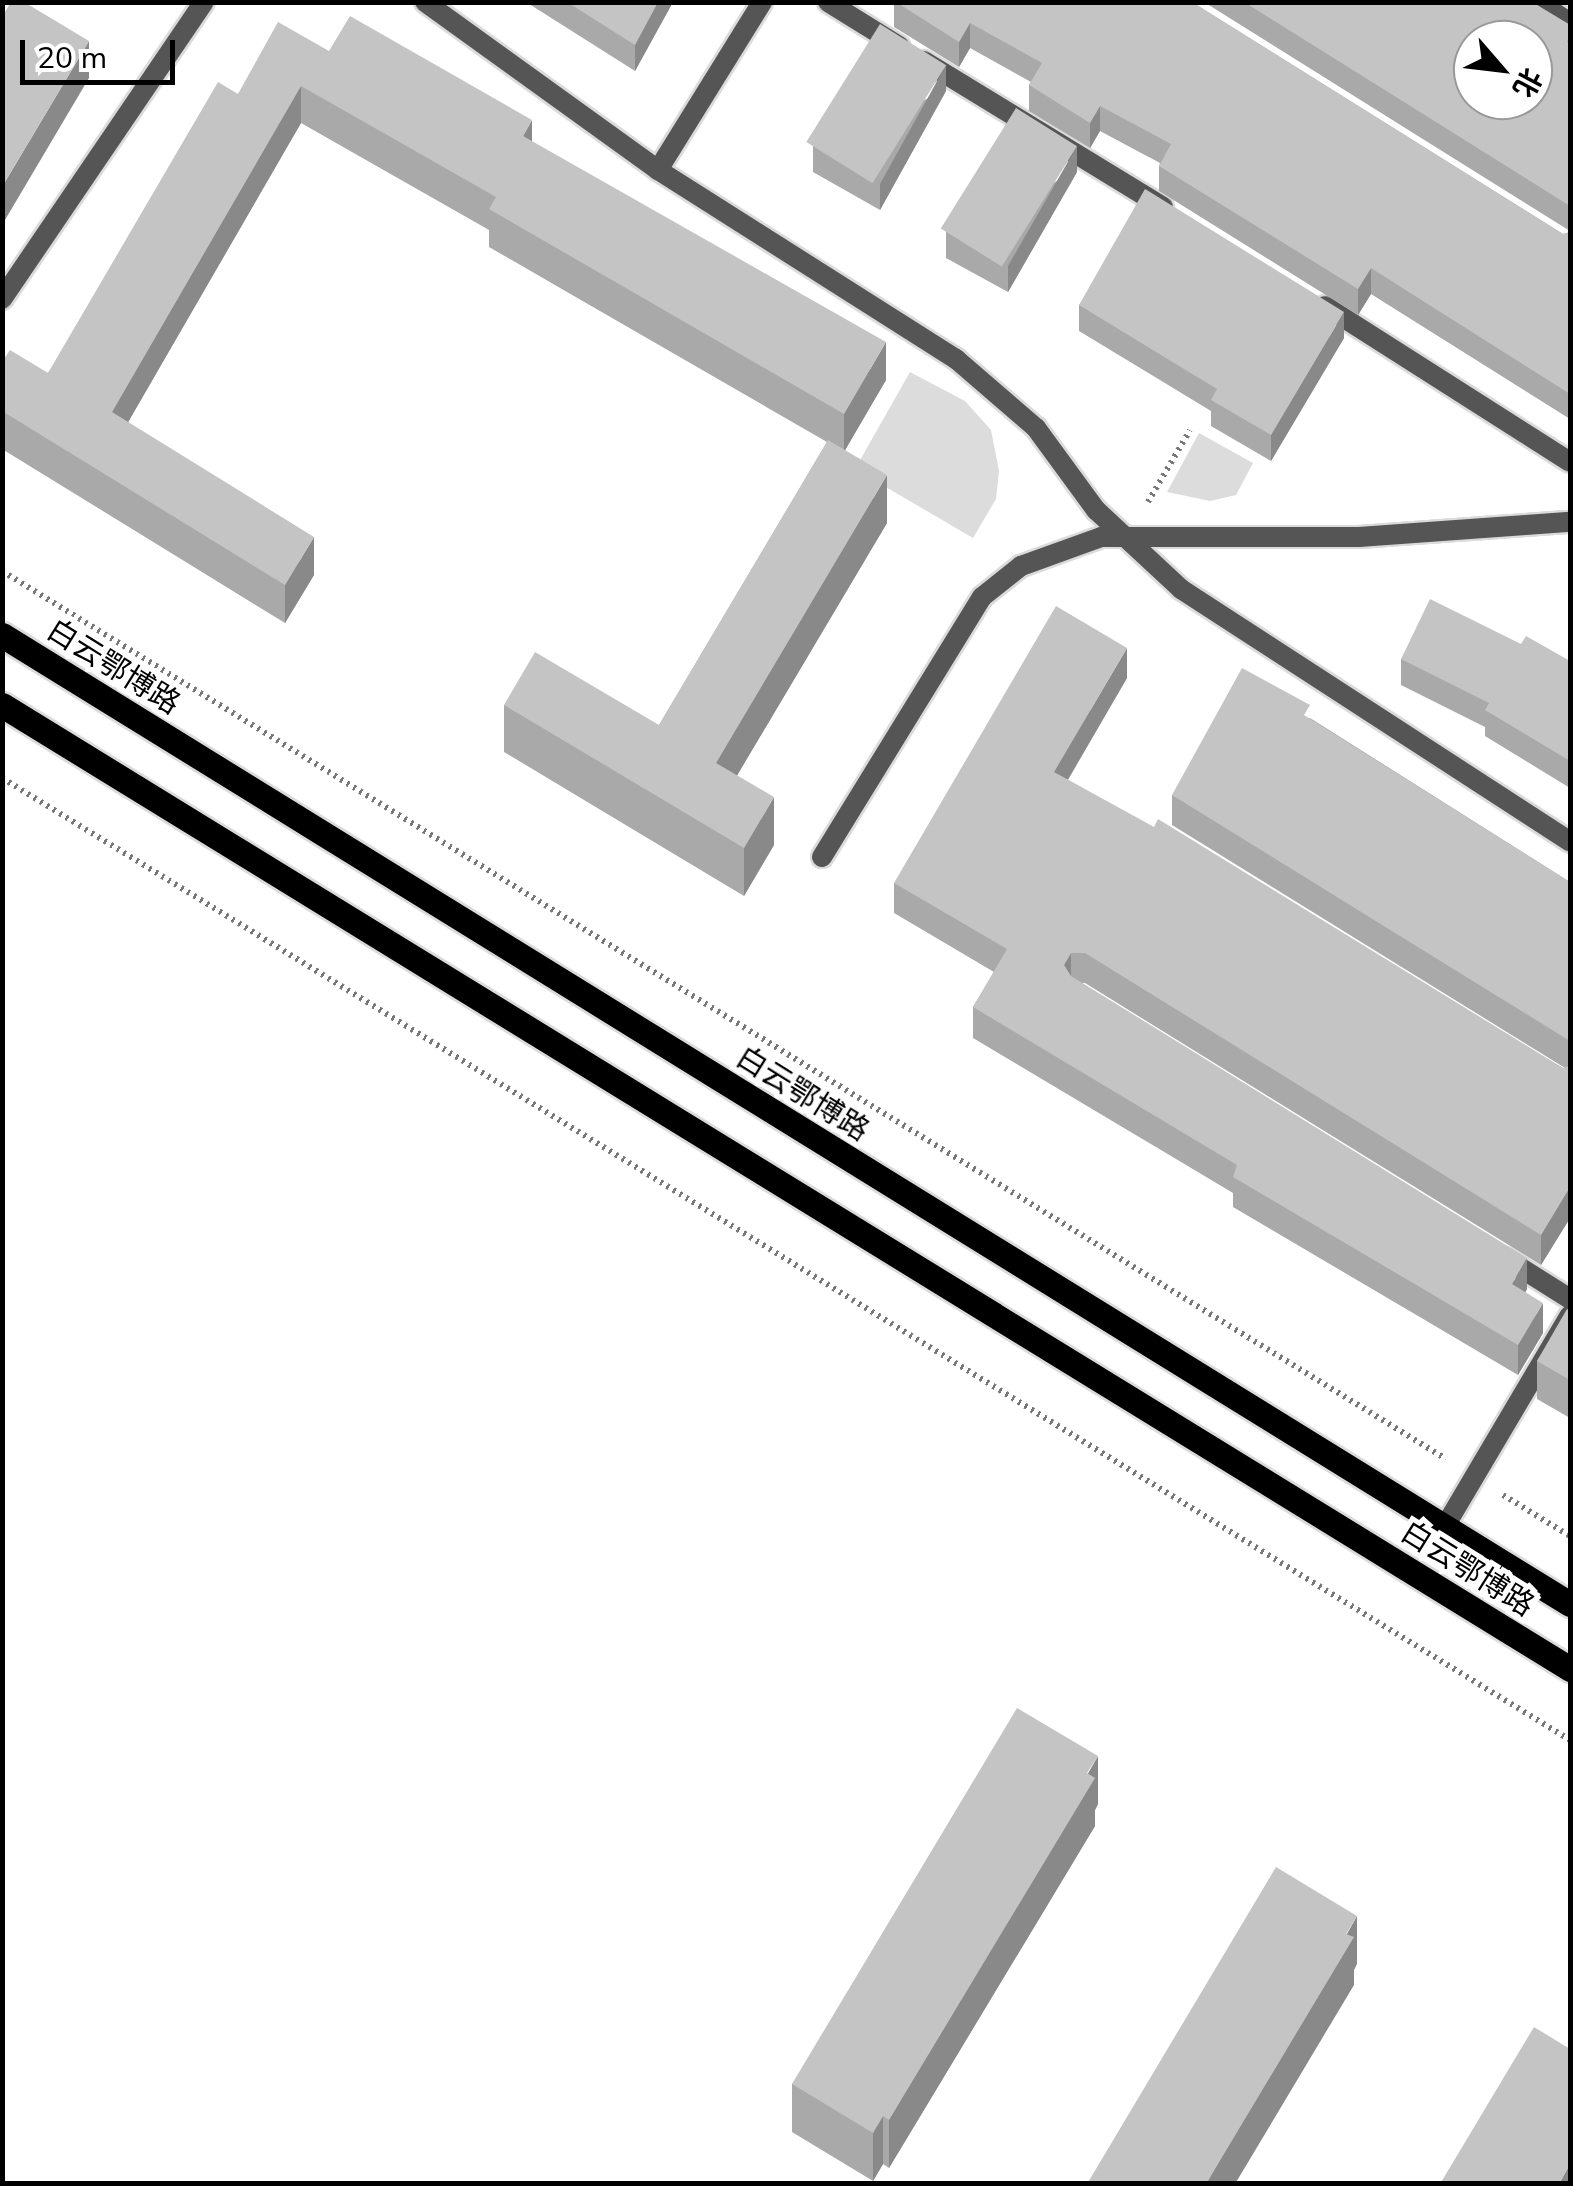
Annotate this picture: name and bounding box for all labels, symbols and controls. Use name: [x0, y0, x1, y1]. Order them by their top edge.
scale bar: [25, 20, 180, 82]
north arrow: [1453, 20, 1553, 120]
text: 20 m: [37, 38, 107, 76]
text: 北: [1506, 63, 1550, 104]
street label: 白云鄂博路: [41, 611, 187, 721]
street label: 白云鄂博路: [730, 1038, 876, 1148]
street label: 白云鄂博路: [1395, 1513, 1541, 1623]

